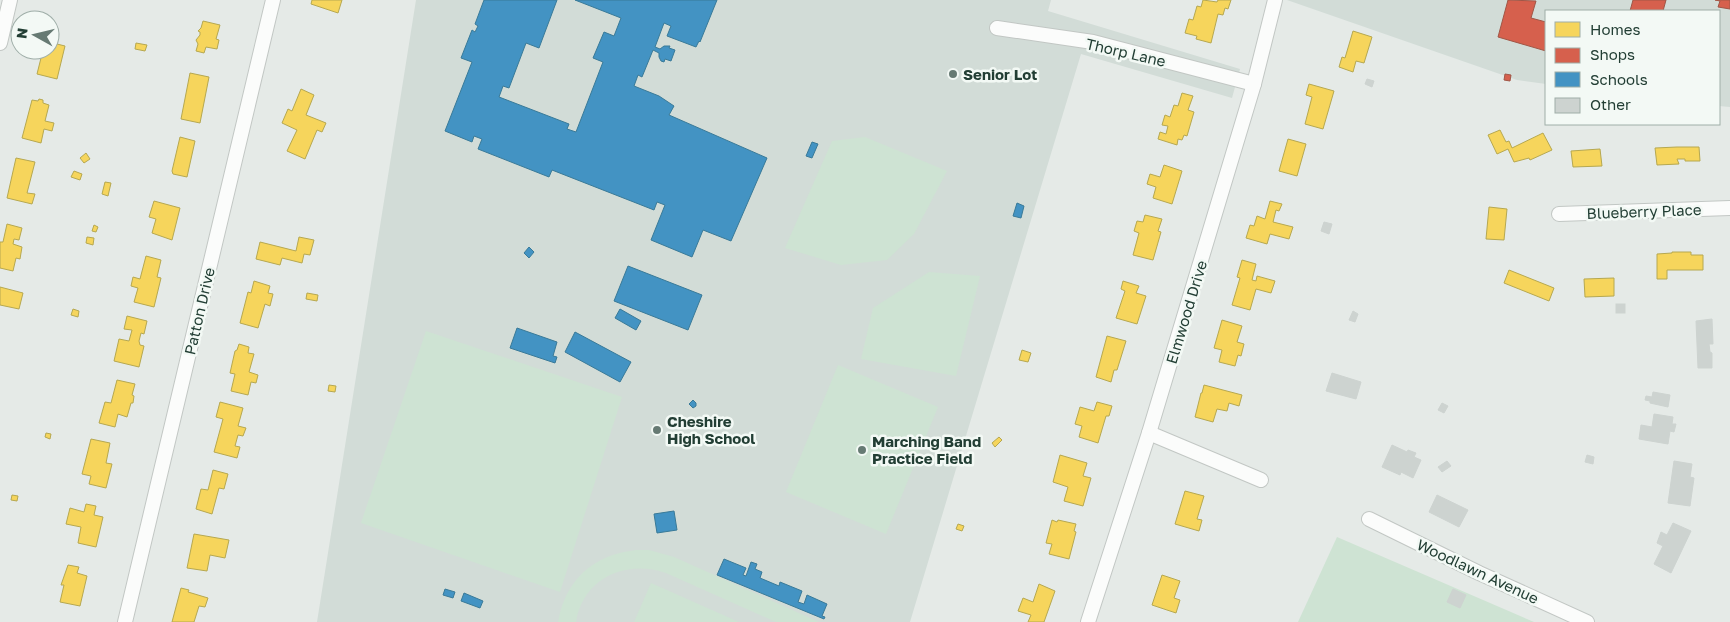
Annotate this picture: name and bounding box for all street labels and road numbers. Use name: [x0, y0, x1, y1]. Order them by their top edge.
street label: Thorp Lane: [1084, 34, 1168, 70]
street label: Blueberry Place: [1586, 200, 1702, 222]
street label: Elmwood Drive: [1162, 258, 1210, 366]
street label: Patton Drive: [180, 265, 218, 356]
street label: Woodlawn Avenue: [1414, 535, 1542, 607]

